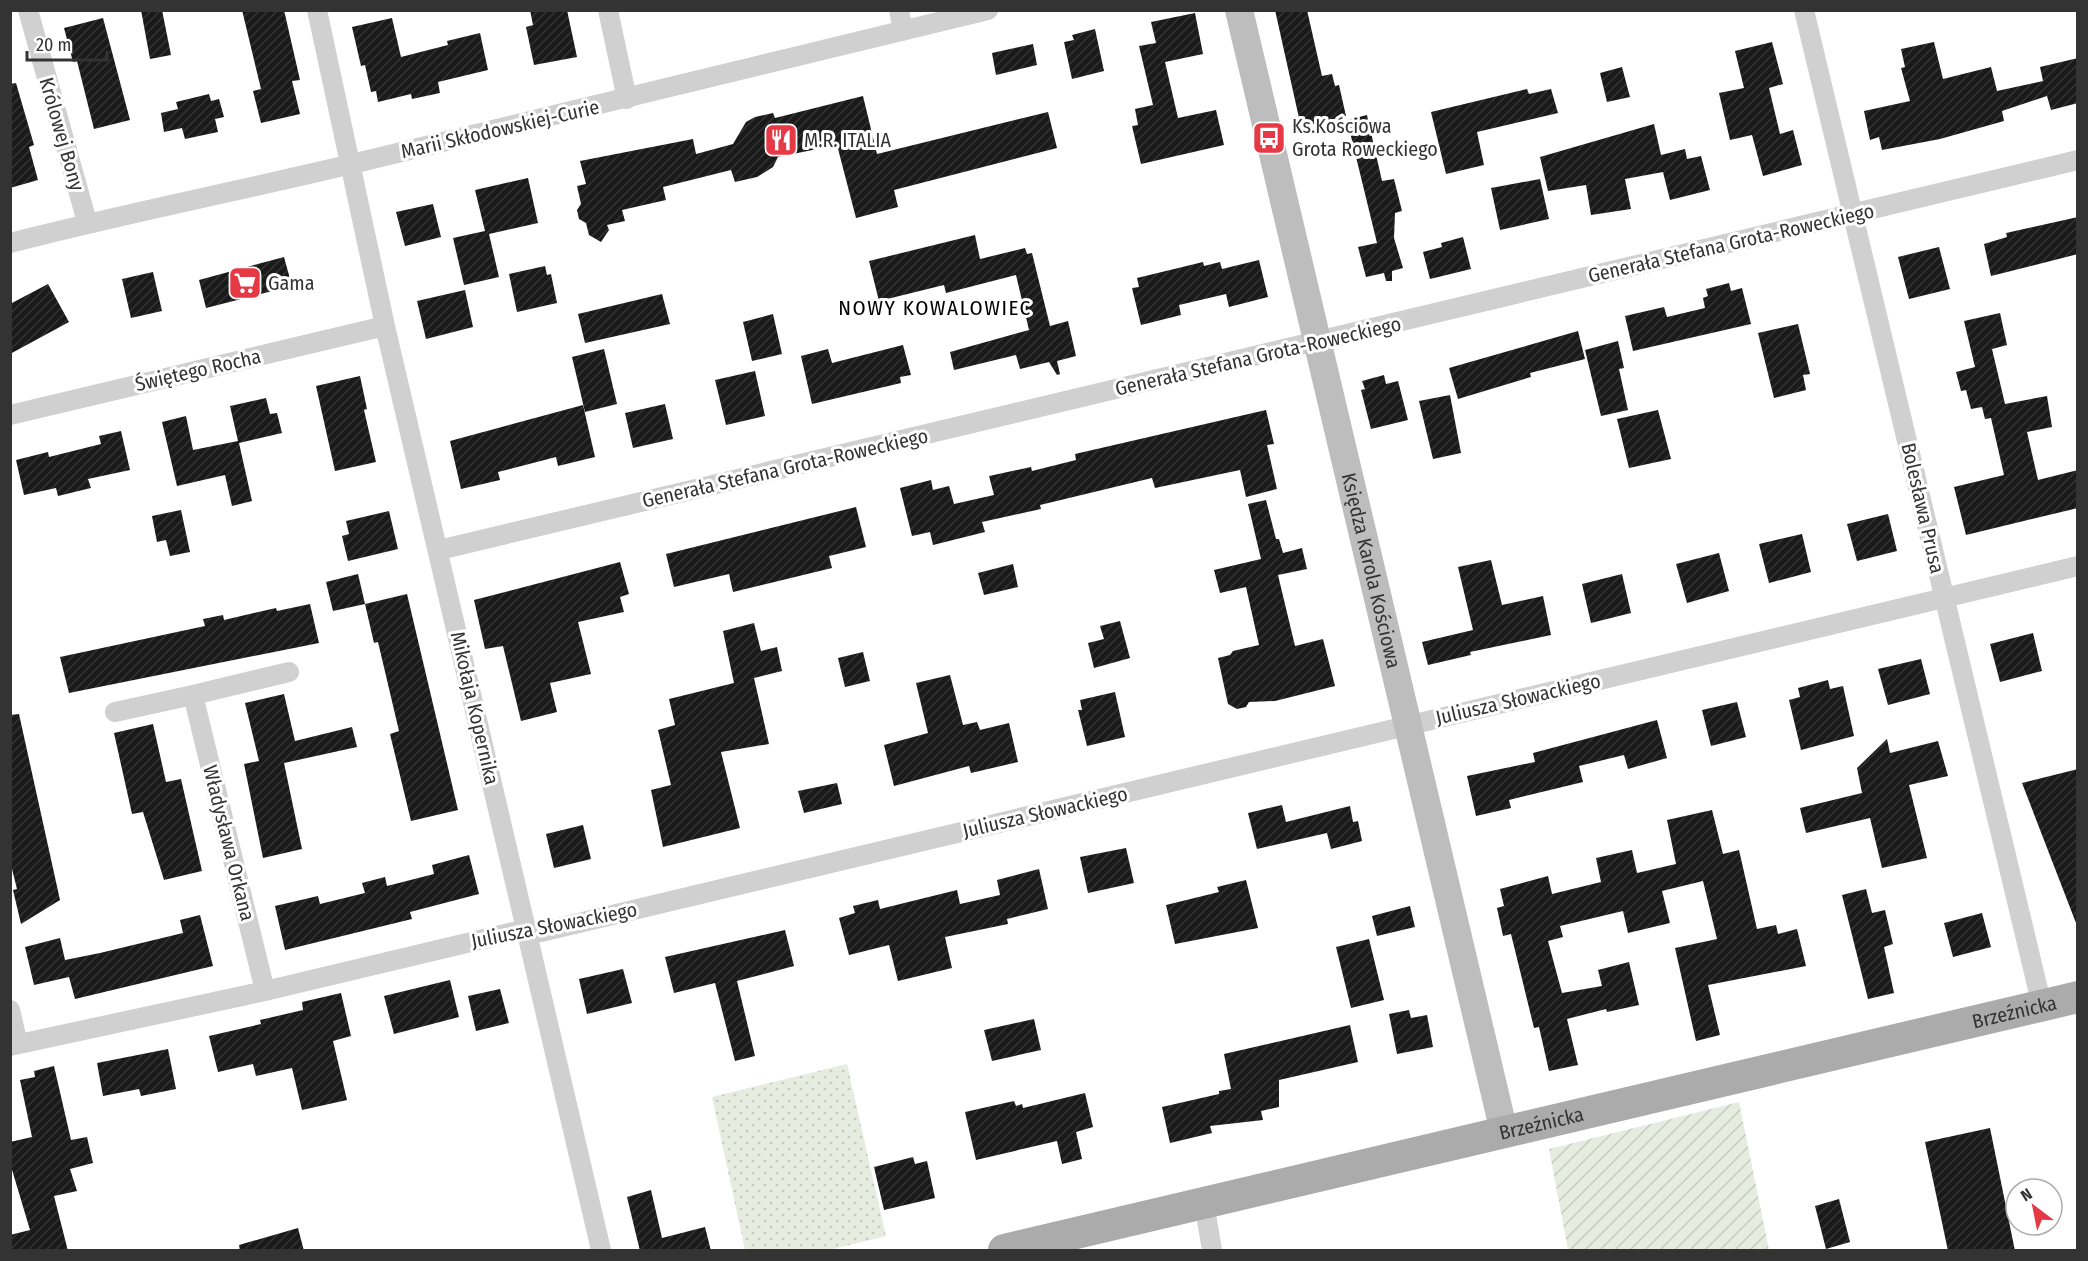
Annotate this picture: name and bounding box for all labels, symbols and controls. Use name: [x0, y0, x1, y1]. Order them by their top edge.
scale bar: [27, 24, 106, 62]
text: 20 m: [36, 34, 71, 56]
street label: Królowej Bony: [34, 75, 90, 193]
street label: Marii Skłodowskiej-Curie: [399, 95, 601, 163]
place label: Ks.Kościowa Grota Roweckiego: [1292, 114, 1438, 161]
bus stop icon: Ks.Kościowa Grota Roweckiego: [1251, 120, 1287, 156]
restaurant icon: M.R. ITALIA: [763, 122, 799, 158]
place label: M.R. ITALIA: [804, 128, 891, 152]
street label: Generała Stefana Grota-Roweckiego: [1586, 198, 1876, 288]
supermarket icon: Gama: [227, 265, 263, 301]
place label: Gama: [268, 271, 314, 295]
district label: NOWY KOWALOWIEC: [838, 295, 1032, 321]
street label: Generała Stefana Grota-Roweckiego: [1113, 311, 1403, 401]
street label: Świętego Rocha: [133, 344, 263, 396]
street label: Generała Stefana Grota-Roweckiego: [640, 423, 930, 513]
street label: Bolesława Prusa: [1896, 440, 1950, 576]
street label: Księdza Karola Kościowa: [1337, 470, 1406, 671]
street label: Mikołaja Kopernika: [446, 629, 504, 787]
street label: Juliusza Słowackiego: [1433, 668, 1603, 730]
street label: Władysława Orkana: [198, 763, 260, 923]
street label: Juliusza Słowackiego: [960, 781, 1130, 843]
street label: Juliusza Słowackiego: [469, 897, 639, 953]
street label: Brzeźnicka: [1970, 990, 2059, 1034]
street label: Brzeźnicka: [1497, 1102, 1586, 1145]
north arrow: [2004, 1177, 2064, 1237]
text: N: [2017, 1184, 2035, 1205]

